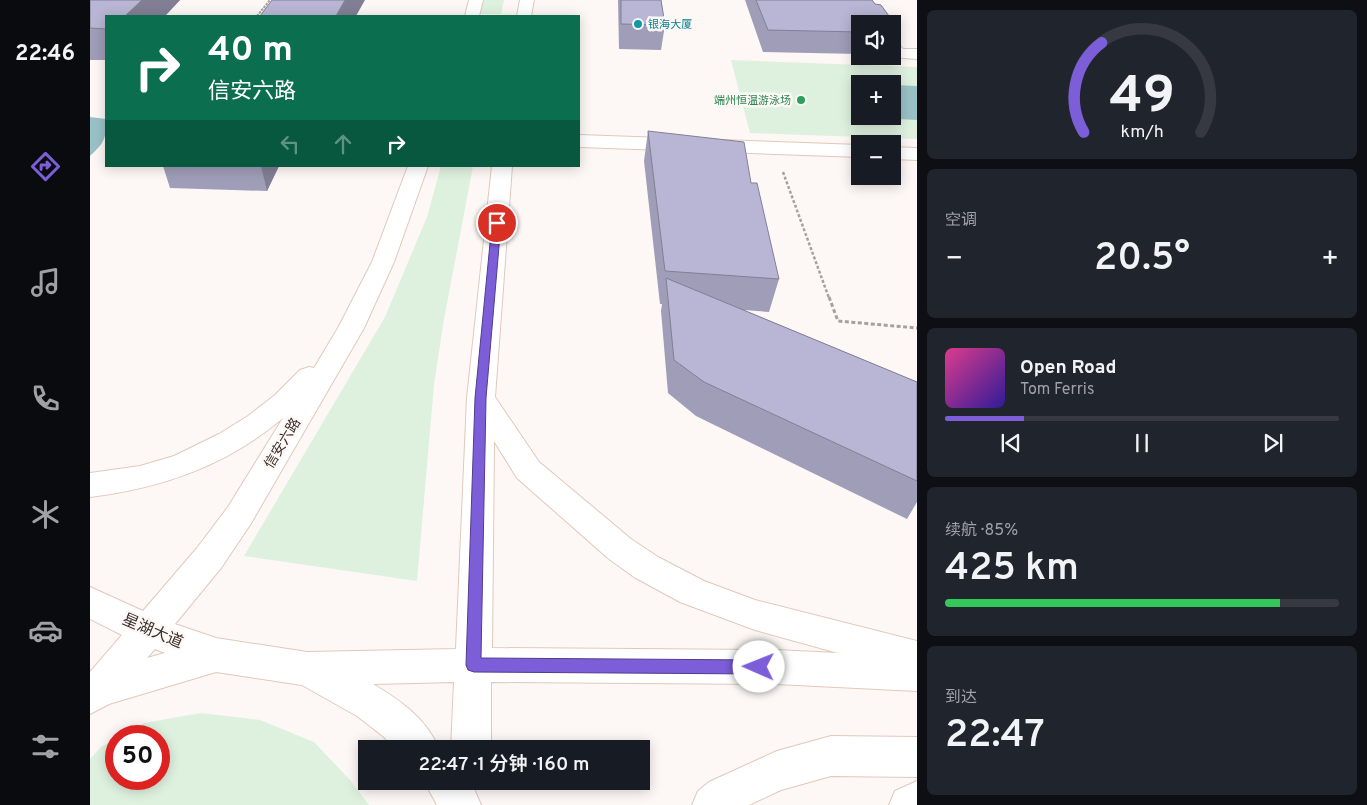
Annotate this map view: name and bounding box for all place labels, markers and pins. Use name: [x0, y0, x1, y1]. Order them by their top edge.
marker: 银海大厦: [632, 18, 644, 30]
place label: 银海大厦: [648, 18, 692, 32]
place label: 端州恒温游泳场: [714, 94, 791, 108]
marker: 端州恒温游泳场: [795, 94, 807, 106]
pin: [476, 202, 518, 244]

